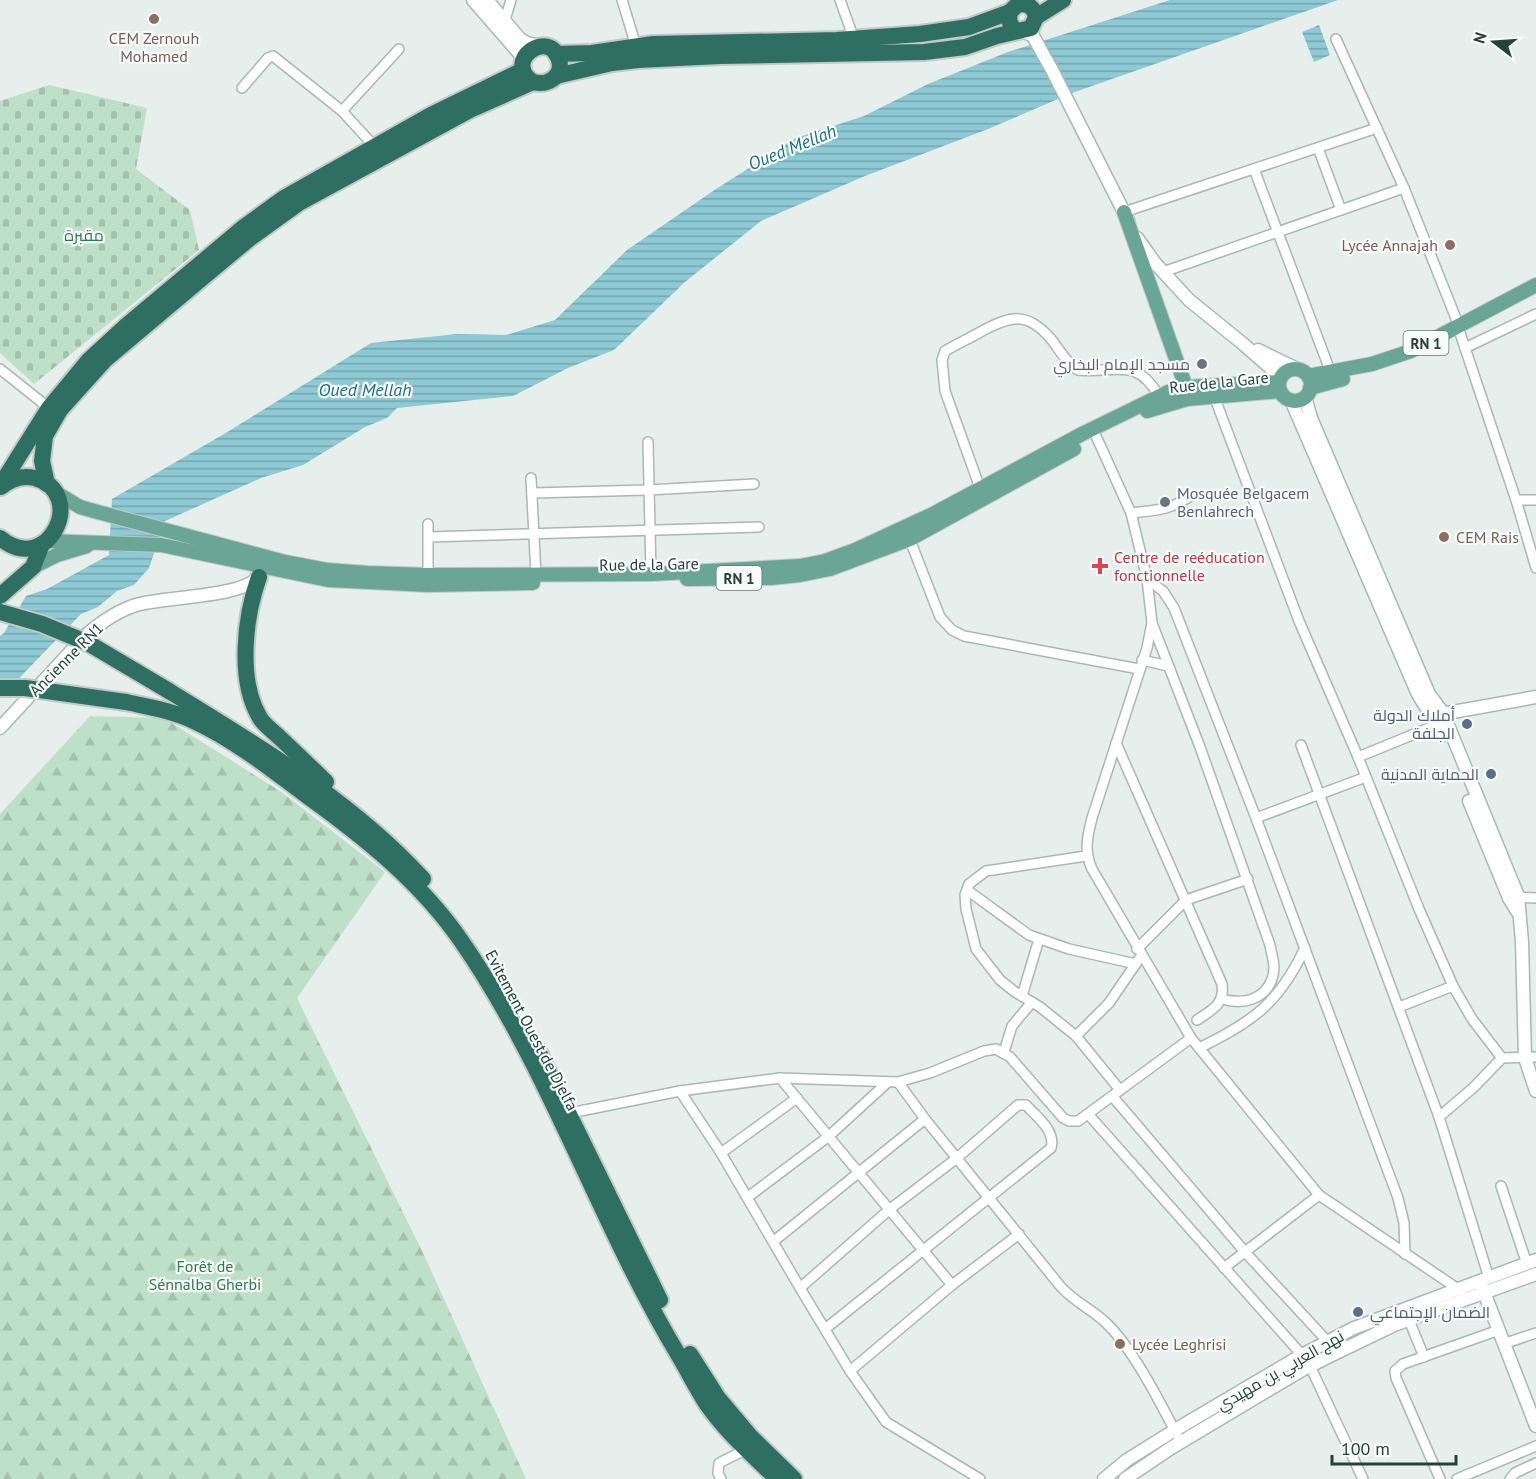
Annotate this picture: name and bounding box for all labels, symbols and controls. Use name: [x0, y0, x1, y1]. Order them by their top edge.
marker: CEM Zernouh Mohamed: [147, 12, 161, 26]
north arrow: [1464, 12, 1524, 72]
place label: CEM Zernouh Mohamed: [109, 28, 199, 66]
text: N: [1469, 30, 1491, 46]
water label: Oued Mellah: [745, 119, 839, 175]
park label: مقبرة: [64, 225, 104, 245]
place label: Lycée Annajah: [1342, 235, 1438, 255]
marker: Lycée Annajah: [1443, 238, 1457, 252]
road number: RN 1: [1404, 331, 1448, 355]
place label: مسجد الإمام البخاري: [1053, 354, 1190, 378]
marker: مسجد الإمام البخاري: [1195, 357, 1209, 371]
street label: Rue de la Gare: [1168, 367, 1270, 397]
water label: Oued Mellah: [318, 378, 412, 401]
place label: Mosquée Belgacem Benlahrech: [1177, 483, 1309, 521]
marker: Mosquée Belgacem Benlahrech: [1158, 495, 1172, 509]
place label: CEM Rais: [1456, 527, 1519, 547]
marker: CEM Rais: [1437, 530, 1451, 544]
place label: Centre de reéducation fonctionnelle: [1114, 547, 1265, 585]
street label: Rue de la Gare: [599, 553, 699, 575]
marker: Centre de reéducation fonctionnelle: [1091, 557, 1109, 575]
road number: RN 1: [716, 566, 762, 590]
street label: Ancienne RN1: [25, 618, 107, 700]
place label: أملاك الدولة الجلفة: [1373, 705, 1455, 743]
marker: أملاك الدولة الجلفة: [1460, 717, 1474, 731]
place label: الحماية المدنية: [1381, 764, 1479, 784]
marker: الحماية المدنية: [1484, 767, 1498, 781]
street label: Evitement Ouest de Djelfa: [481, 946, 583, 1114]
park label: Forêt de Sénnalba Gherbi: [149, 1256, 261, 1294]
place label: الضمان الإجتماعي: [1370, 1302, 1490, 1326]
marker: الضمان الإجتماعي: [1351, 1305, 1365, 1319]
street label: نهج العربي بن مهيدي: [1213, 1325, 1349, 1418]
place label: Lycée Leghrisi: [1132, 1334, 1227, 1354]
marker: Lycée Leghrisi: [1113, 1337, 1127, 1351]
scale bar: [1332, 1428, 1456, 1466]
text: 100 m: [1341, 1437, 1390, 1460]

